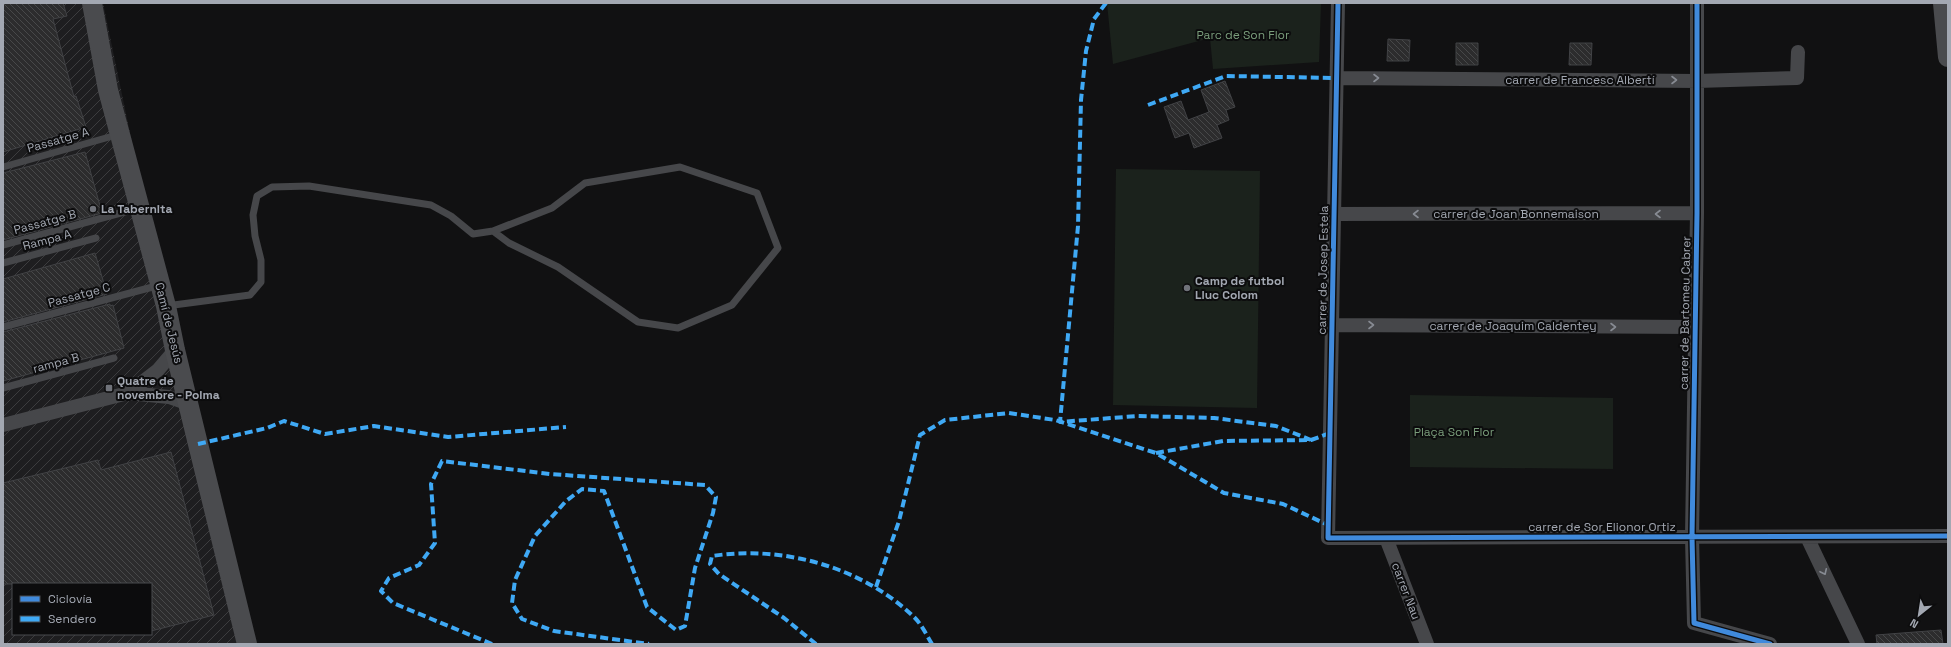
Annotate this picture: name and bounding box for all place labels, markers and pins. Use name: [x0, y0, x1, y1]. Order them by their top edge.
place label: La Tabernita: [101, 201, 172, 217]
marker: La Tabernita: [88, 204, 98, 214]
place label: Camp de futbol Lluc Colom: [1195, 273, 1285, 303]
marker: Camp de futbol Lluc Colom: [1182, 283, 1192, 293]
place label: Quatre de novembre - Poima: [117, 373, 220, 403]
marker: Quatre de novembre - Poima: [104, 383, 114, 393]

